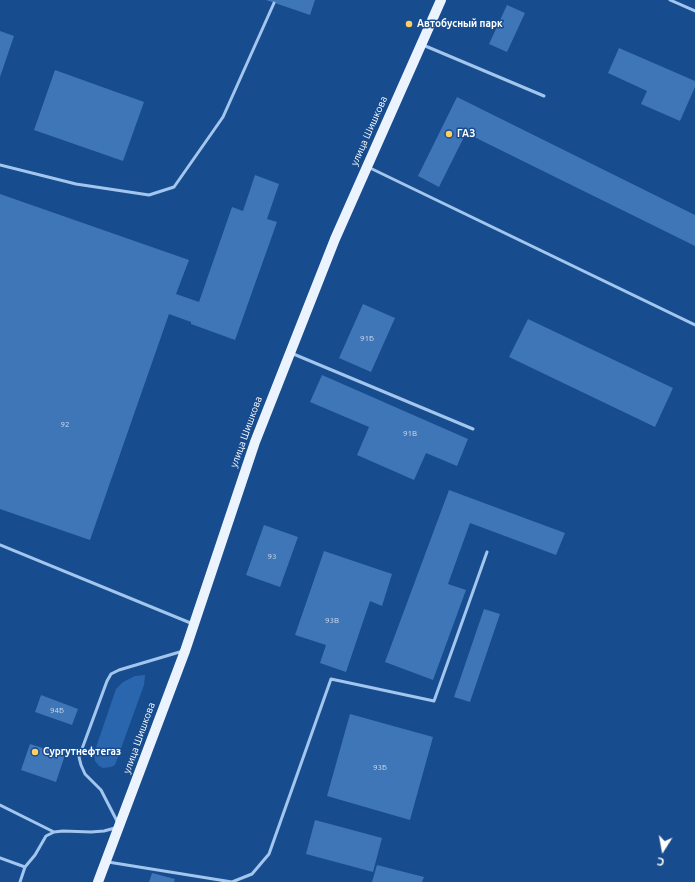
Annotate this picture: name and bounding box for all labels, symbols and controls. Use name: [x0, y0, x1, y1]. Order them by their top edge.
place label: Автобусный парк: [417, 18, 503, 30]
marker: Автобусный парк: [404, 19, 414, 29]
street label: улица Шишкова: [348, 94, 390, 168]
place label: ГАЗ: [457, 128, 475, 140]
marker: ГАЗ: [444, 129, 454, 139]
house number: 91Б: [360, 333, 374, 343]
street label: улица Шишкова: [228, 395, 264, 469]
house number: 92: [60, 419, 70, 429]
house number: 91В: [403, 428, 417, 438]
house number: 93: [267, 551, 277, 561]
house number: 93В: [325, 615, 339, 625]
street label: улица Шишкова: [121, 701, 157, 775]
house number: 94Б: [50, 705, 64, 715]
place label: Сургутнефтегаз: [43, 746, 121, 758]
marker: Сургутнефтегаз: [30, 747, 40, 757]
house number: 93Б: [373, 762, 387, 772]
north arrow: [643, 830, 683, 870]
text: С: [656, 855, 665, 868]

